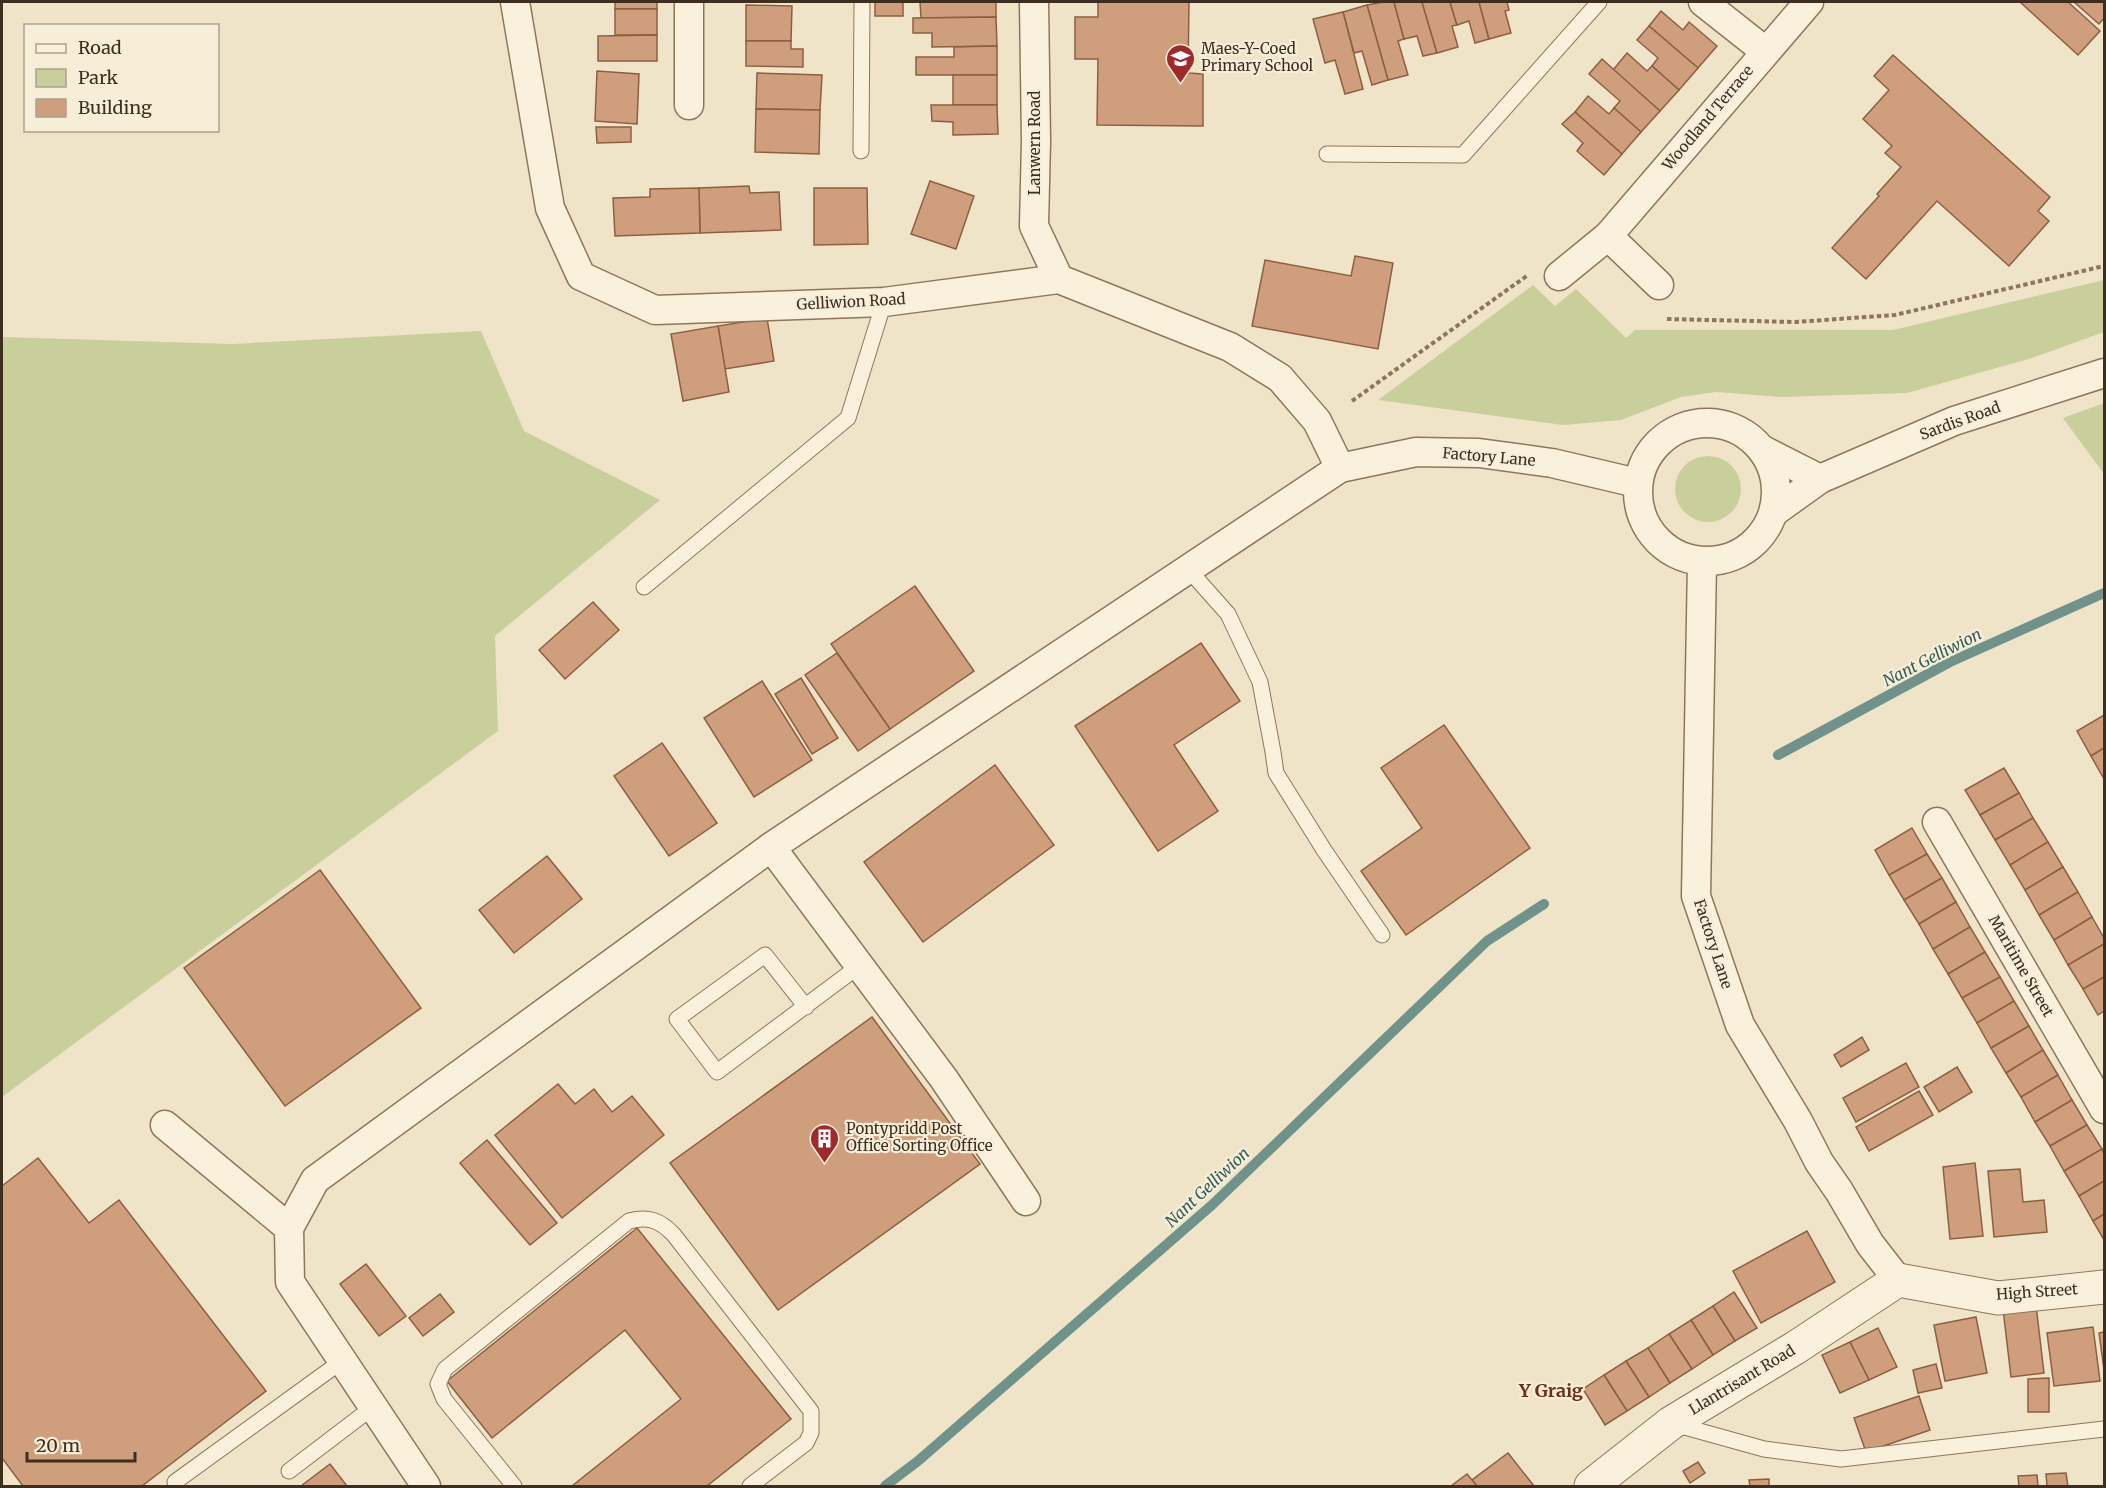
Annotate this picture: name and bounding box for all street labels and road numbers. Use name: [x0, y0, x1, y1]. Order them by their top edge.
street label: Woodland Terrace: [1657, 61, 1757, 175]
street label: Lanwern Road: [1025, 91, 1044, 195]
street label: Gelliwion Road: [796, 289, 906, 314]
street label: Sardis Road: [1917, 397, 2003, 444]
street label: Factory Lane: [1442, 443, 1537, 470]
street label: Factory Lane: [1690, 897, 1737, 991]
street label: Maritime Street: [1985, 911, 2058, 1020]
street label: High Street: [1995, 1279, 2079, 1304]
street label: Llantrisant Road: [1685, 1340, 1798, 1419]

